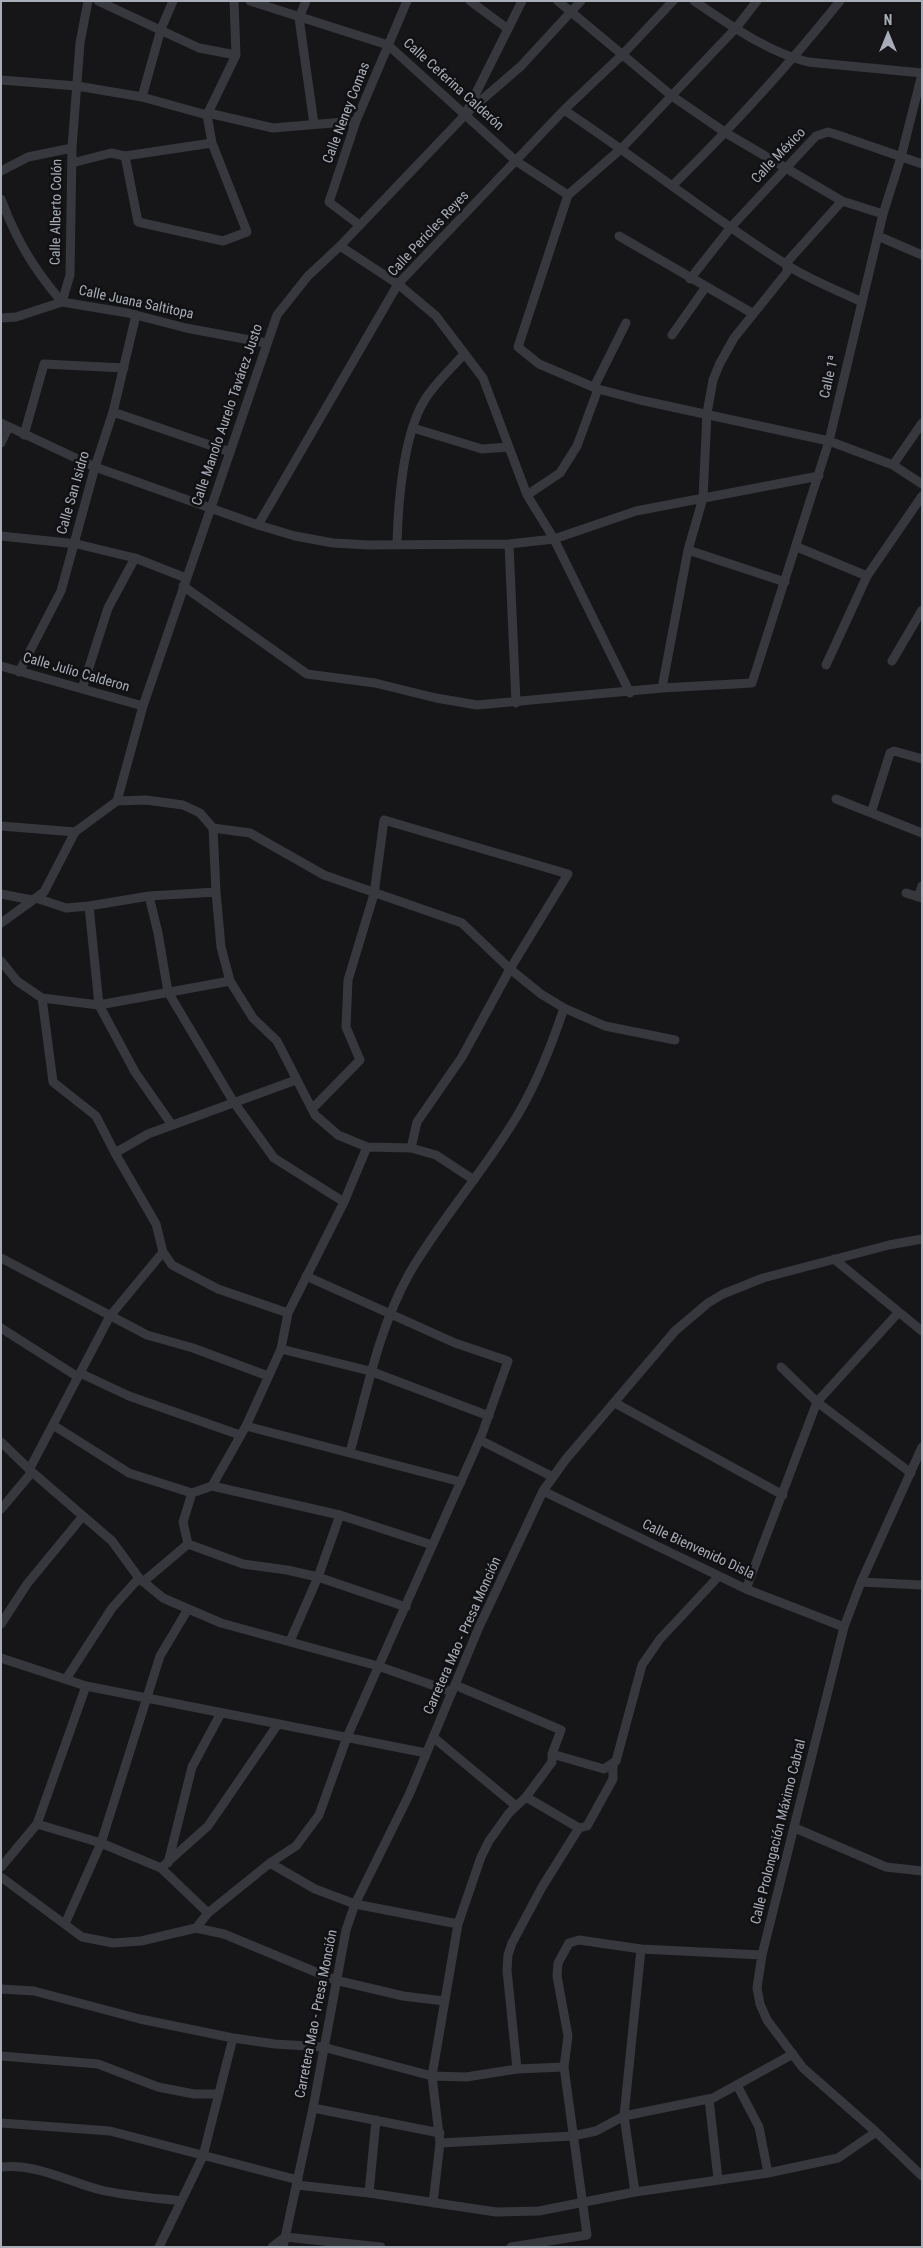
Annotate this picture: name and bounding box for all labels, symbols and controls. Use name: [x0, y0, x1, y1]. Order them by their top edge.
north arrow: [863, 10, 913, 60]
text: N: [884, 12, 892, 28]
street label: Calle Ceferina Calderón: [399, 35, 507, 135]
street label: Calle Neney Comas: [320, 60, 374, 166]
street label: Calle México: [748, 125, 810, 187]
street label: Calle Alberto Colón: [48, 159, 66, 265]
street label: Calle Pericles Reyes: [385, 188, 473, 280]
street label: Calle Juana Saltitopa: [77, 283, 195, 323]
street label: Calle Manolo Aurelo Tavárez Justo: [189, 322, 267, 508]
street label: Calle 1ª: [817, 354, 843, 400]
street label: Calle San Isidro: [54, 449, 94, 537]
street label: Calle Julio Calderon: [21, 650, 131, 696]
street label: Calle Bienvenido Disla: [639, 1517, 757, 1583]
street label: Carretera Mao - Presa Monción: [421, 1554, 505, 1718]
street label: Calle Prolongación Máximo Cabral: [748, 1738, 810, 1926]
street label: Carretera Mao - Presa Monción: [292, 1928, 342, 2100]

